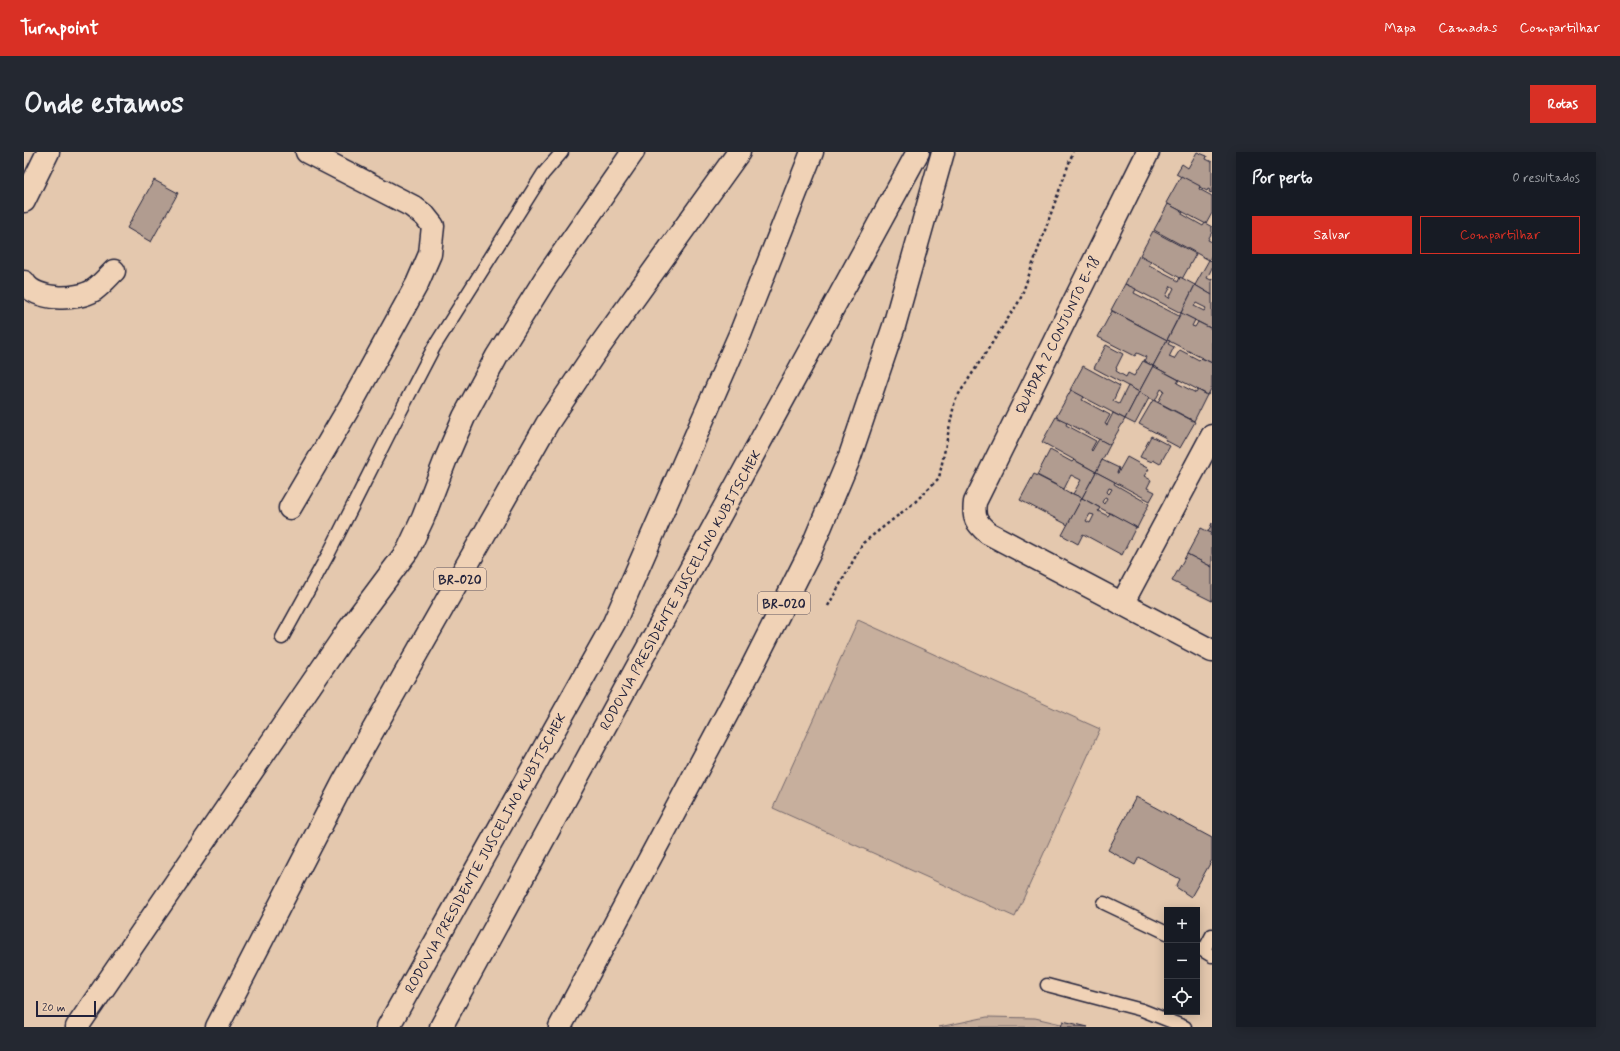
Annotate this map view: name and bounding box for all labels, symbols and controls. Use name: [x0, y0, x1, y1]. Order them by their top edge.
text: Turnpoint: [20, 16, 99, 41]
text: Mapa: [1384, 19, 1416, 37]
text: Camadas: [1438, 19, 1497, 37]
text: Compartilhar: [1519, 19, 1600, 37]
button: Rotas: [1530, 85, 1596, 123]
text: Onde estamos: [24, 86, 184, 123]
text: Por perto: [1252, 167, 1313, 189]
text: 0 resultados: [1512, 170, 1580, 187]
button: Salvar: [1252, 216, 1412, 254]
button: Compartilhar: [1420, 216, 1580, 254]
street label: QUADRA 2 CONJUNTO E-18: [1012, 253, 1104, 418]
street label: RODOVIA PRESIDENTE JUSCELINO KUBITSCHEK: [596, 447, 766, 734]
road number: BR-020: [434, 568, 486, 590]
road number: BR-020: [758, 592, 810, 614]
street label: RODOVIA PRESIDENTE JUSCELINO KUBITSCHEK: [401, 710, 571, 997]
map controls: [1164, 907, 1200, 1015]
button: +: [1164, 907, 1200, 943]
button: −: [1164, 943, 1200, 979]
button: locate: [1164, 979, 1200, 1015]
scale bar: [36, 999, 96, 1018]
text: 20 m: [42, 1001, 65, 1015]

